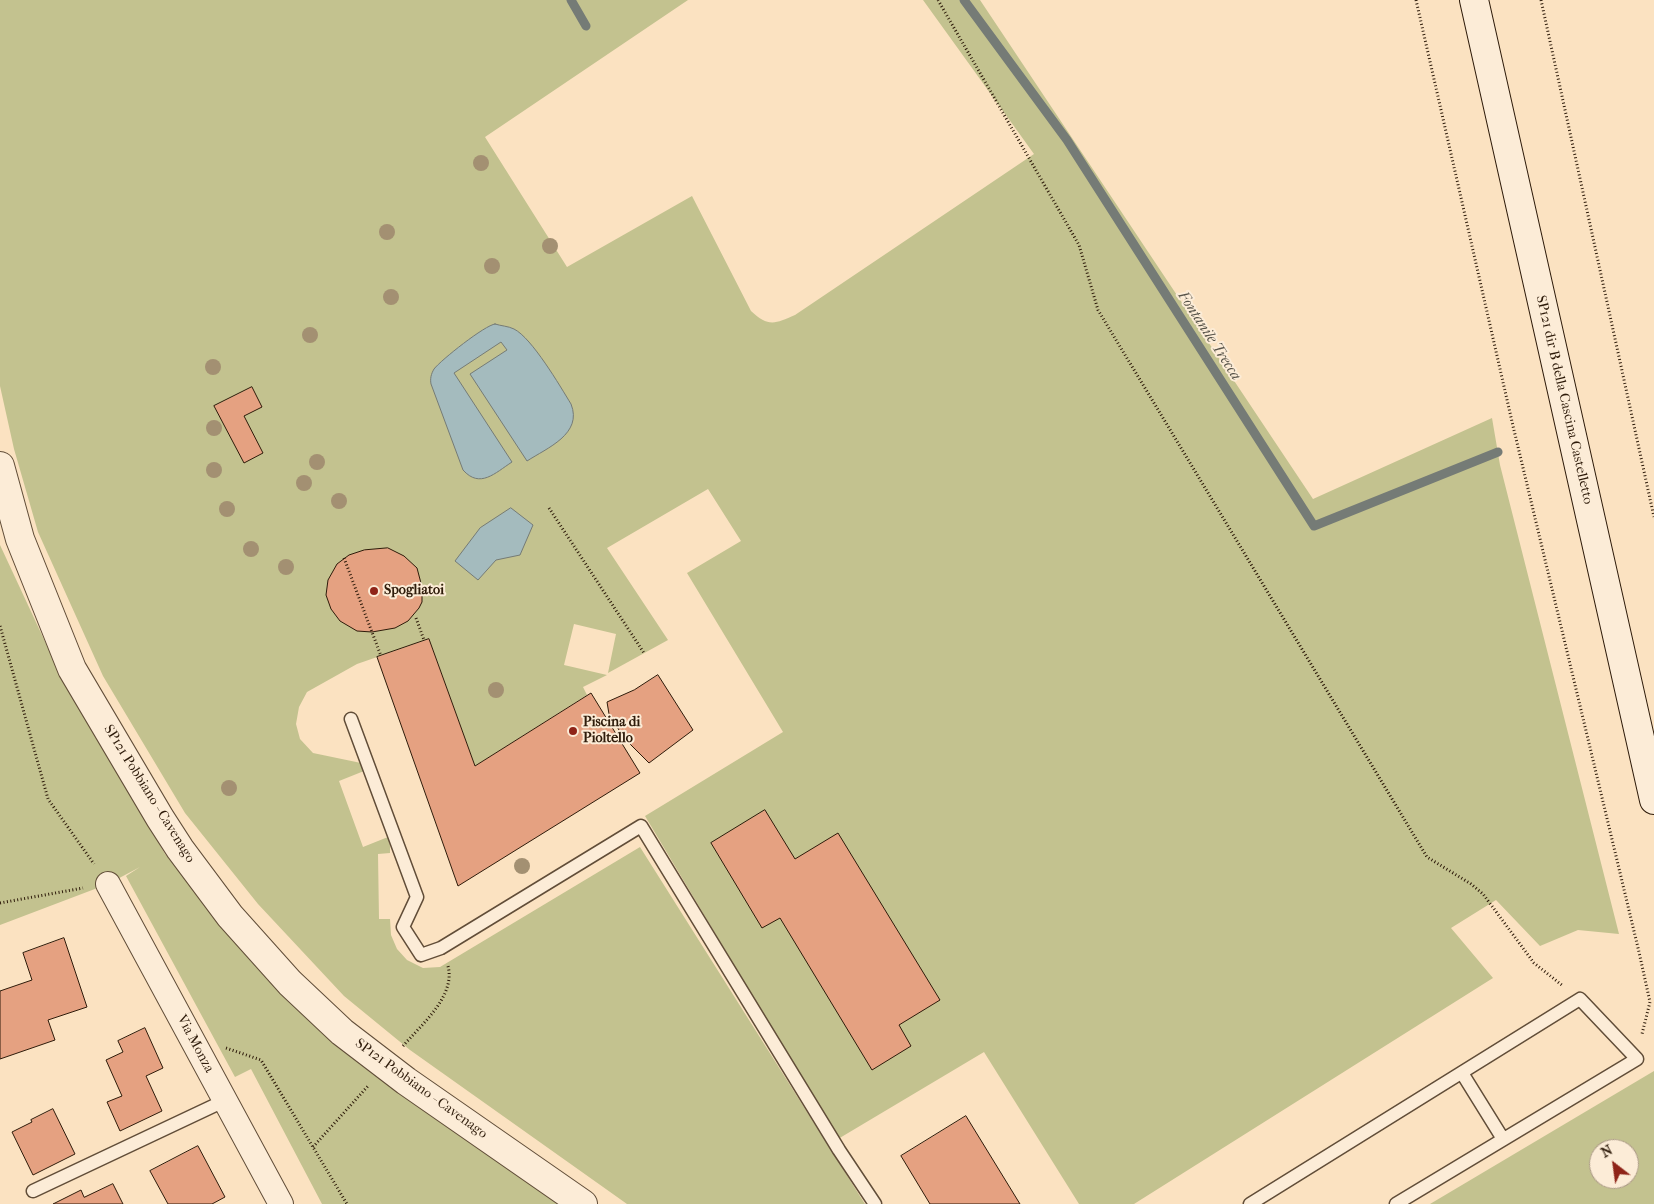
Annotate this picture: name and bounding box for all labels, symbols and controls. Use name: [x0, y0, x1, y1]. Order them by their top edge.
water label: Fontanile Trecca: [1173, 288, 1245, 384]
street label: SP121 dir B della Cascina Castelletto: [1532, 294, 1596, 506]
place label: Spogliatoi: [384, 583, 444, 599]
marker: Spogliatoi: [368, 585, 380, 597]
place label: Piscina di Pioltello: [583, 715, 640, 748]
street label: SP121 Pobbiano - Cavenago: [100, 722, 198, 866]
marker: Piscina di Pioltello: [567, 725, 579, 737]
street label: Via Monza: [173, 1012, 217, 1076]
street label: SP121 Pobbiano - Cavenago: [352, 1035, 490, 1143]
north arrow: [1589, 1139, 1639, 1189]
text: N: [1598, 1141, 1616, 1161]

